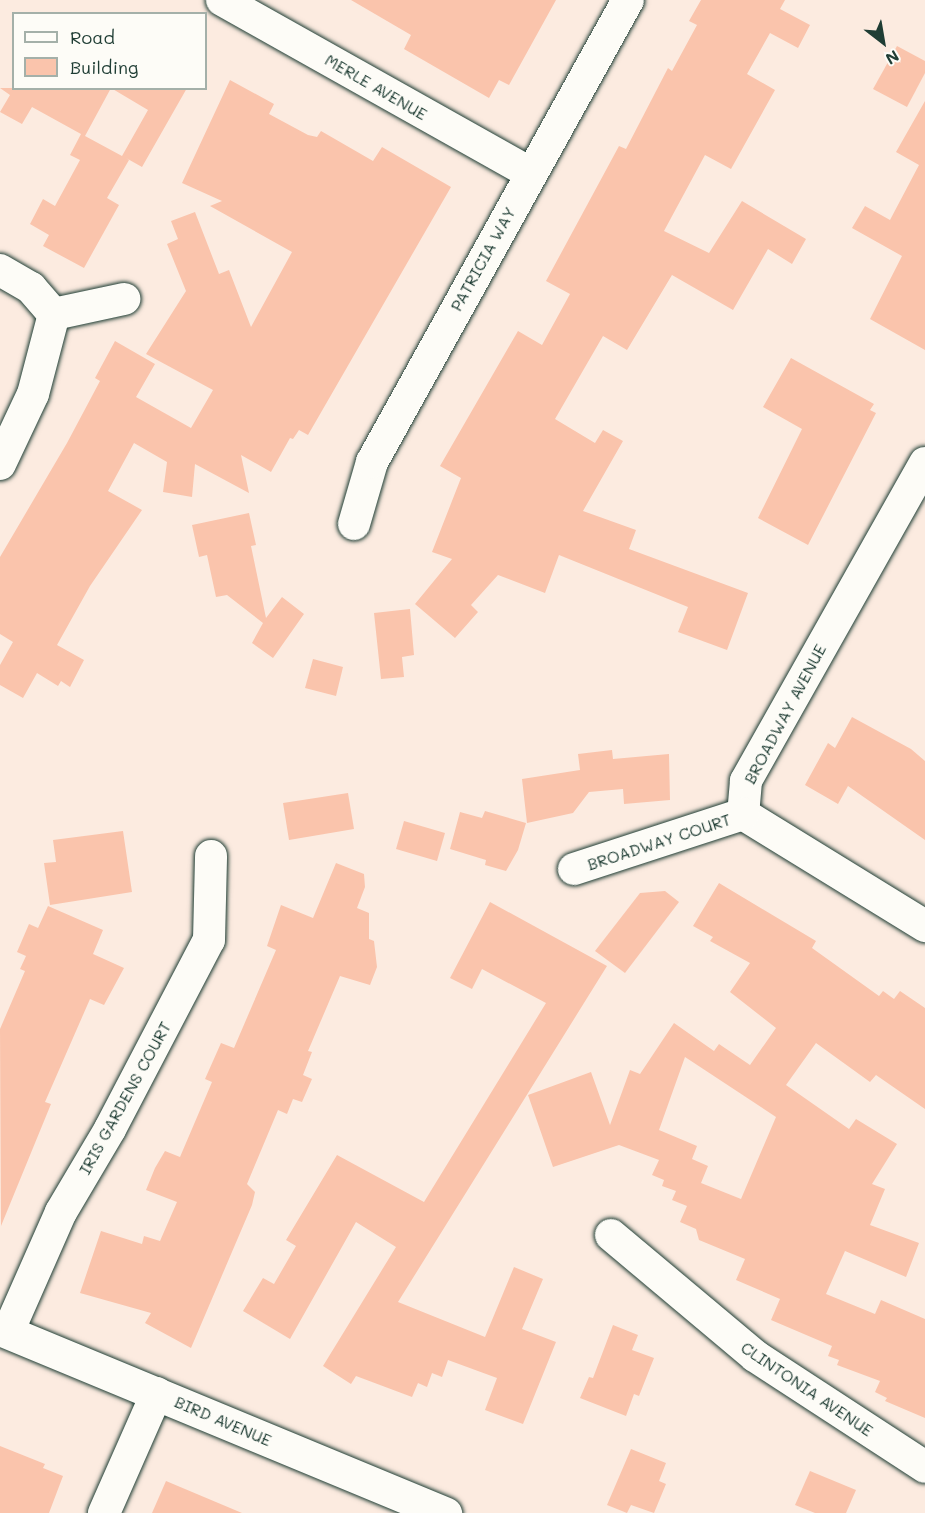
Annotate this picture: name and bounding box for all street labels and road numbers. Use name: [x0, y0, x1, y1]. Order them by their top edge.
street label: MERLE AVENUE: [322, 50, 430, 124]
street label: PATRICIA WAY: [446, 204, 520, 314]
street label: BROADWAY AVENUE: [740, 641, 830, 787]
street label: BROADWAY COURT: [585, 810, 733, 874]
street label: IRIS GARDENS COURT: [75, 1018, 175, 1178]
street label: CLINTONIA AVENUE: [737, 1338, 877, 1440]
street label: BIRD AVENUE: [172, 1392, 274, 1450]

